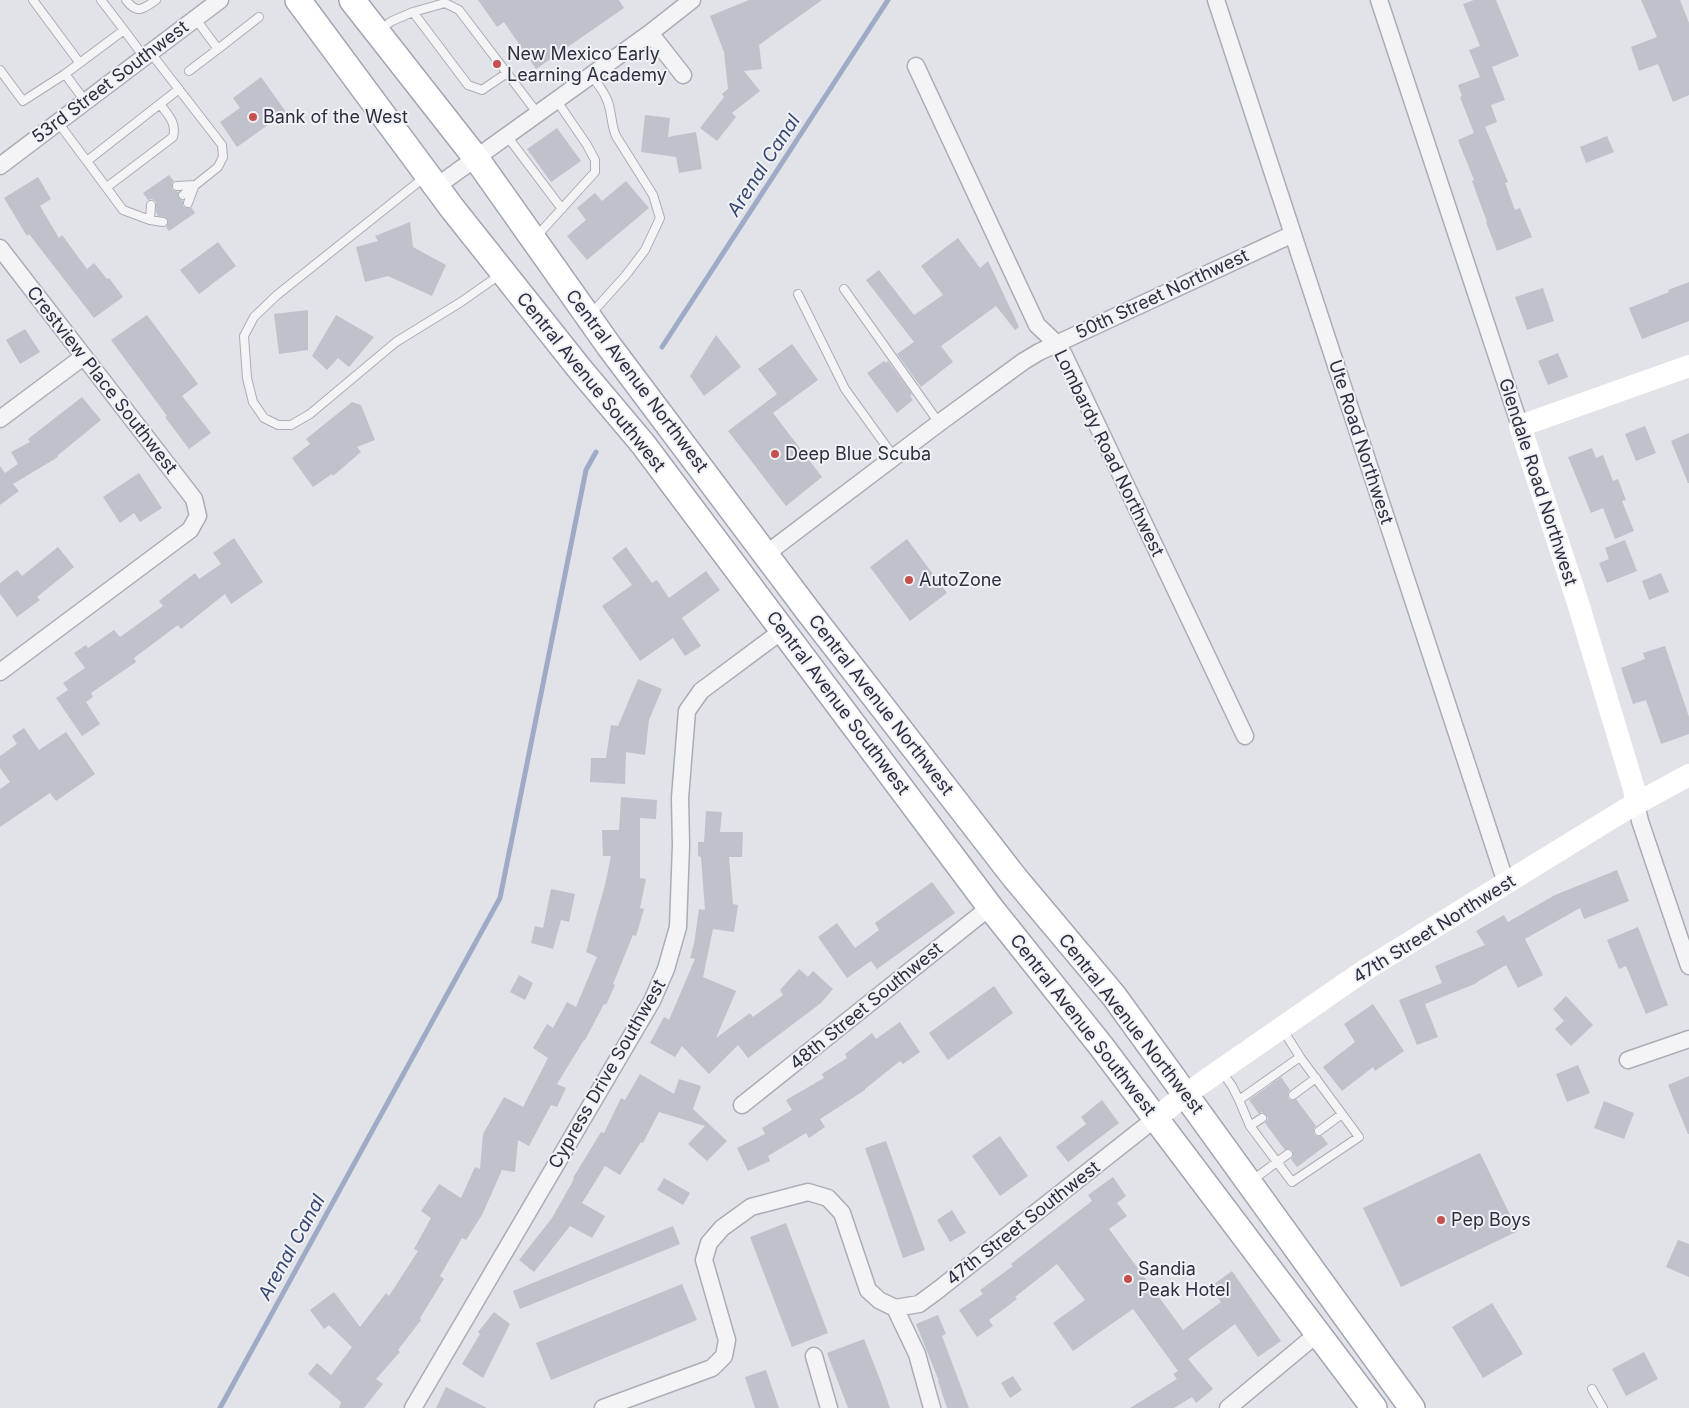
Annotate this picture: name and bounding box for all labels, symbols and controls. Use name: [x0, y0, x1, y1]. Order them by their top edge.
street label: 53rd Street Southwest: [27, 16, 192, 147]
place label: New Mexico Early Learning Academy: [507, 43, 667, 85]
marker: New Mexico Early Learning Academy: [491, 58, 503, 70]
place label: Bank of the West: [263, 106, 408, 127]
water label: Arenal Canal: [721, 110, 805, 221]
marker: Bank of the West: [247, 111, 259, 123]
street label: 50th Street Northwest: [1072, 244, 1252, 343]
street label: Crestview Place Southwest: [23, 282, 182, 478]
street label: Central Avenue Northwest: [562, 285, 713, 476]
street label: Central Avenue Southwest: [513, 288, 670, 476]
street label: Lombardy Road Northwest: [1050, 346, 1169, 560]
street label: Ute Road Northwest: [1325, 357, 1398, 527]
street label: Glendale Road Northwest: [1495, 376, 1582, 588]
place label: Deep Blue Scuba: [785, 443, 931, 464]
marker: Deep Blue Scuba: [769, 448, 781, 460]
place label: AutoZone: [919, 569, 1002, 590]
marker: AutoZone: [903, 574, 915, 586]
street label: Central Avenue Southwest: [762, 607, 914, 799]
street label: Central Avenue Northwest: [804, 610, 958, 799]
street label: 47th Street Northwest: [1349, 870, 1519, 987]
street label: Central Avenue Northwest: [1054, 929, 1208, 1118]
street label: Central Avenue Southwest: [1006, 930, 1161, 1120]
street label: 48th Street Southwest: [785, 938, 946, 1074]
street label: Cypress Drive Southwest: [544, 975, 669, 1172]
street label: 47th Street Southwest: [942, 1156, 1104, 1289]
water label: Arenal Canal: [253, 1190, 330, 1305]
place label: Pep Boys: [1451, 1209, 1531, 1230]
marker: Pep Boys: [1435, 1214, 1447, 1226]
place label: Sandia Peak Hotel: [1138, 1258, 1230, 1300]
marker: Sandia Peak Hotel: [1122, 1273, 1134, 1285]

